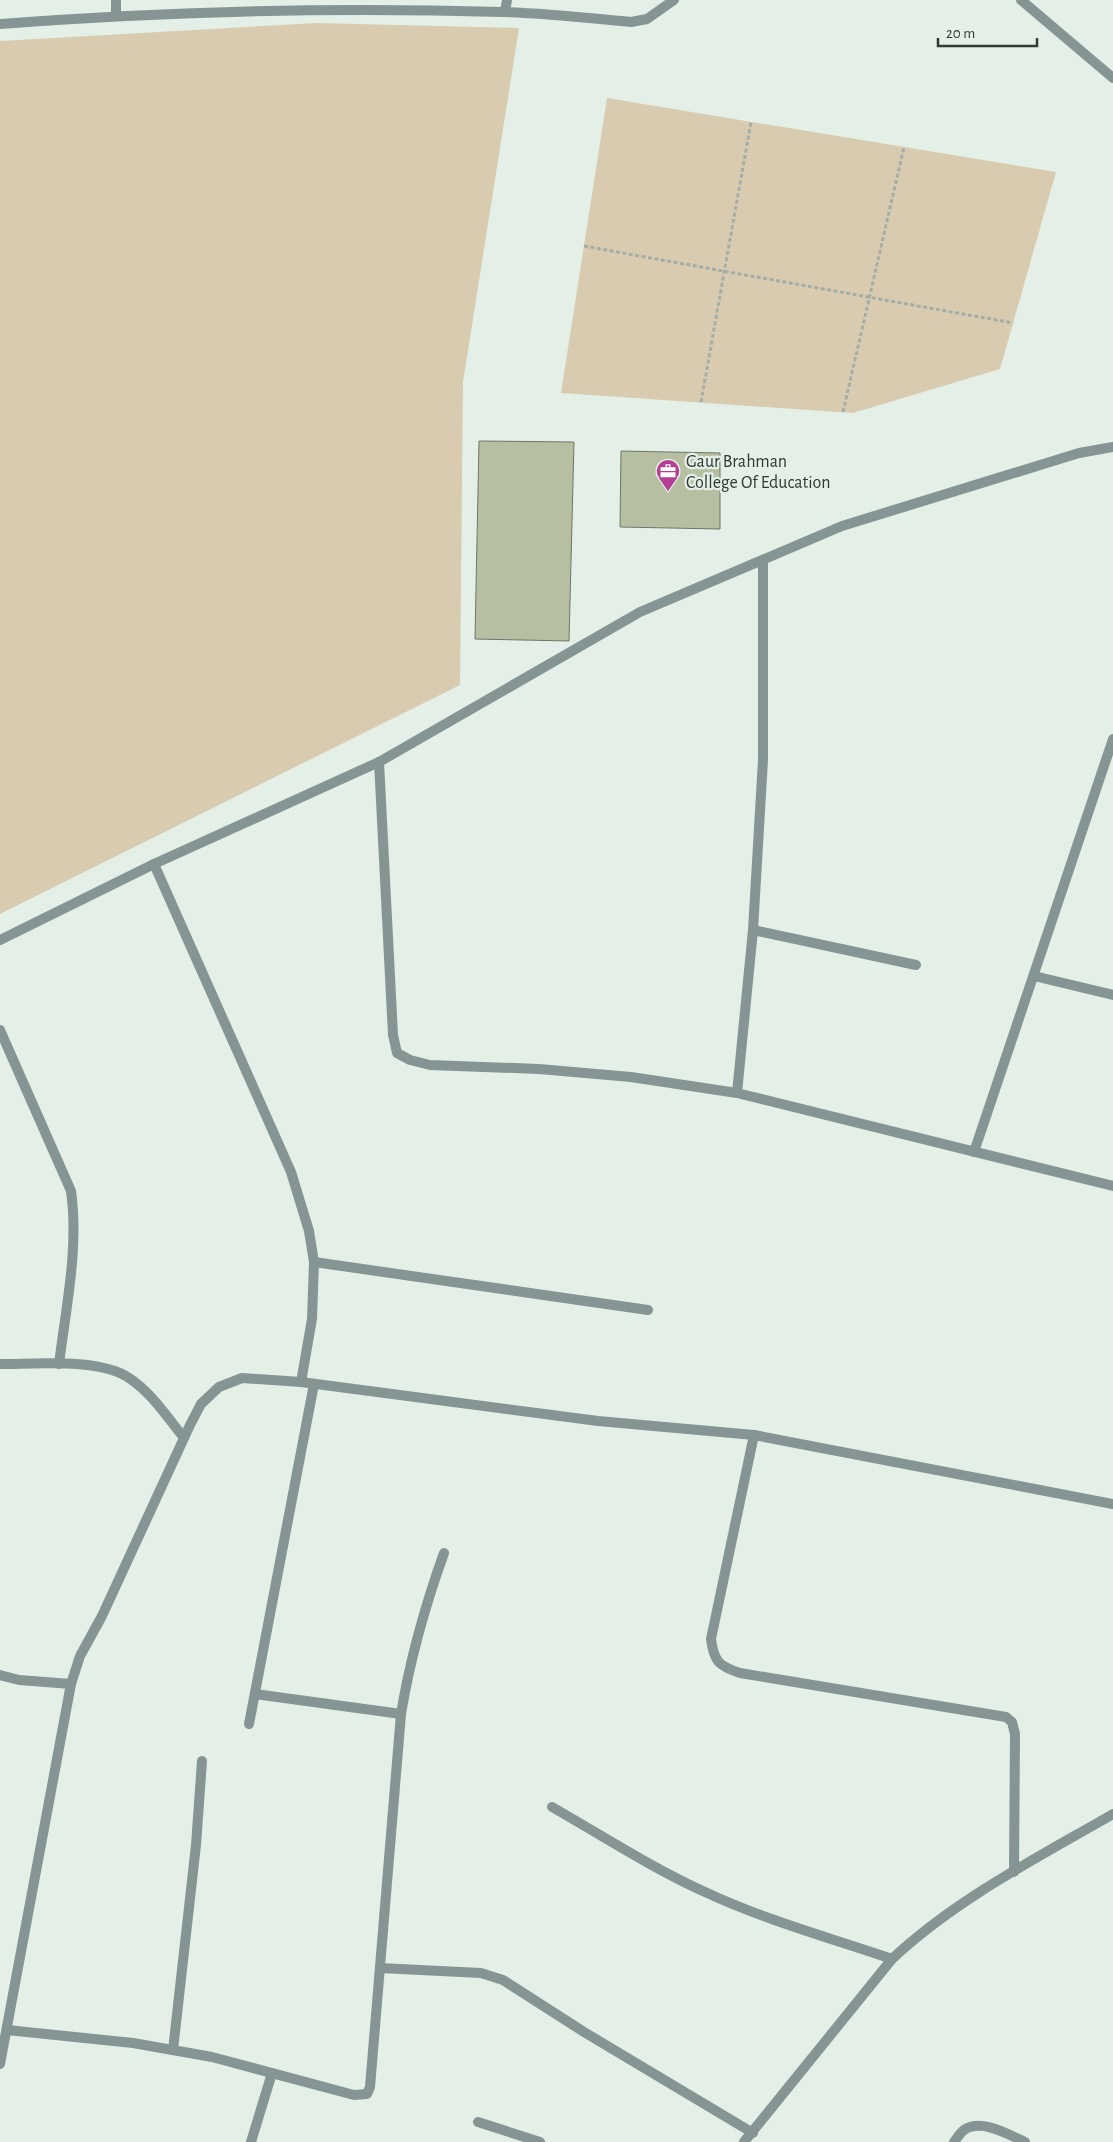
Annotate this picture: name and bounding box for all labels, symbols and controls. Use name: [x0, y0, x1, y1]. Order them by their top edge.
scale bar: [938, 15, 1037, 47]
text: 20 m: [946, 26, 975, 41]
place label: Gaur Brahman College Of Education: [686, 453, 831, 492]
office icon: Gaur Brahman College Of Education: [655, 458, 681, 492]

